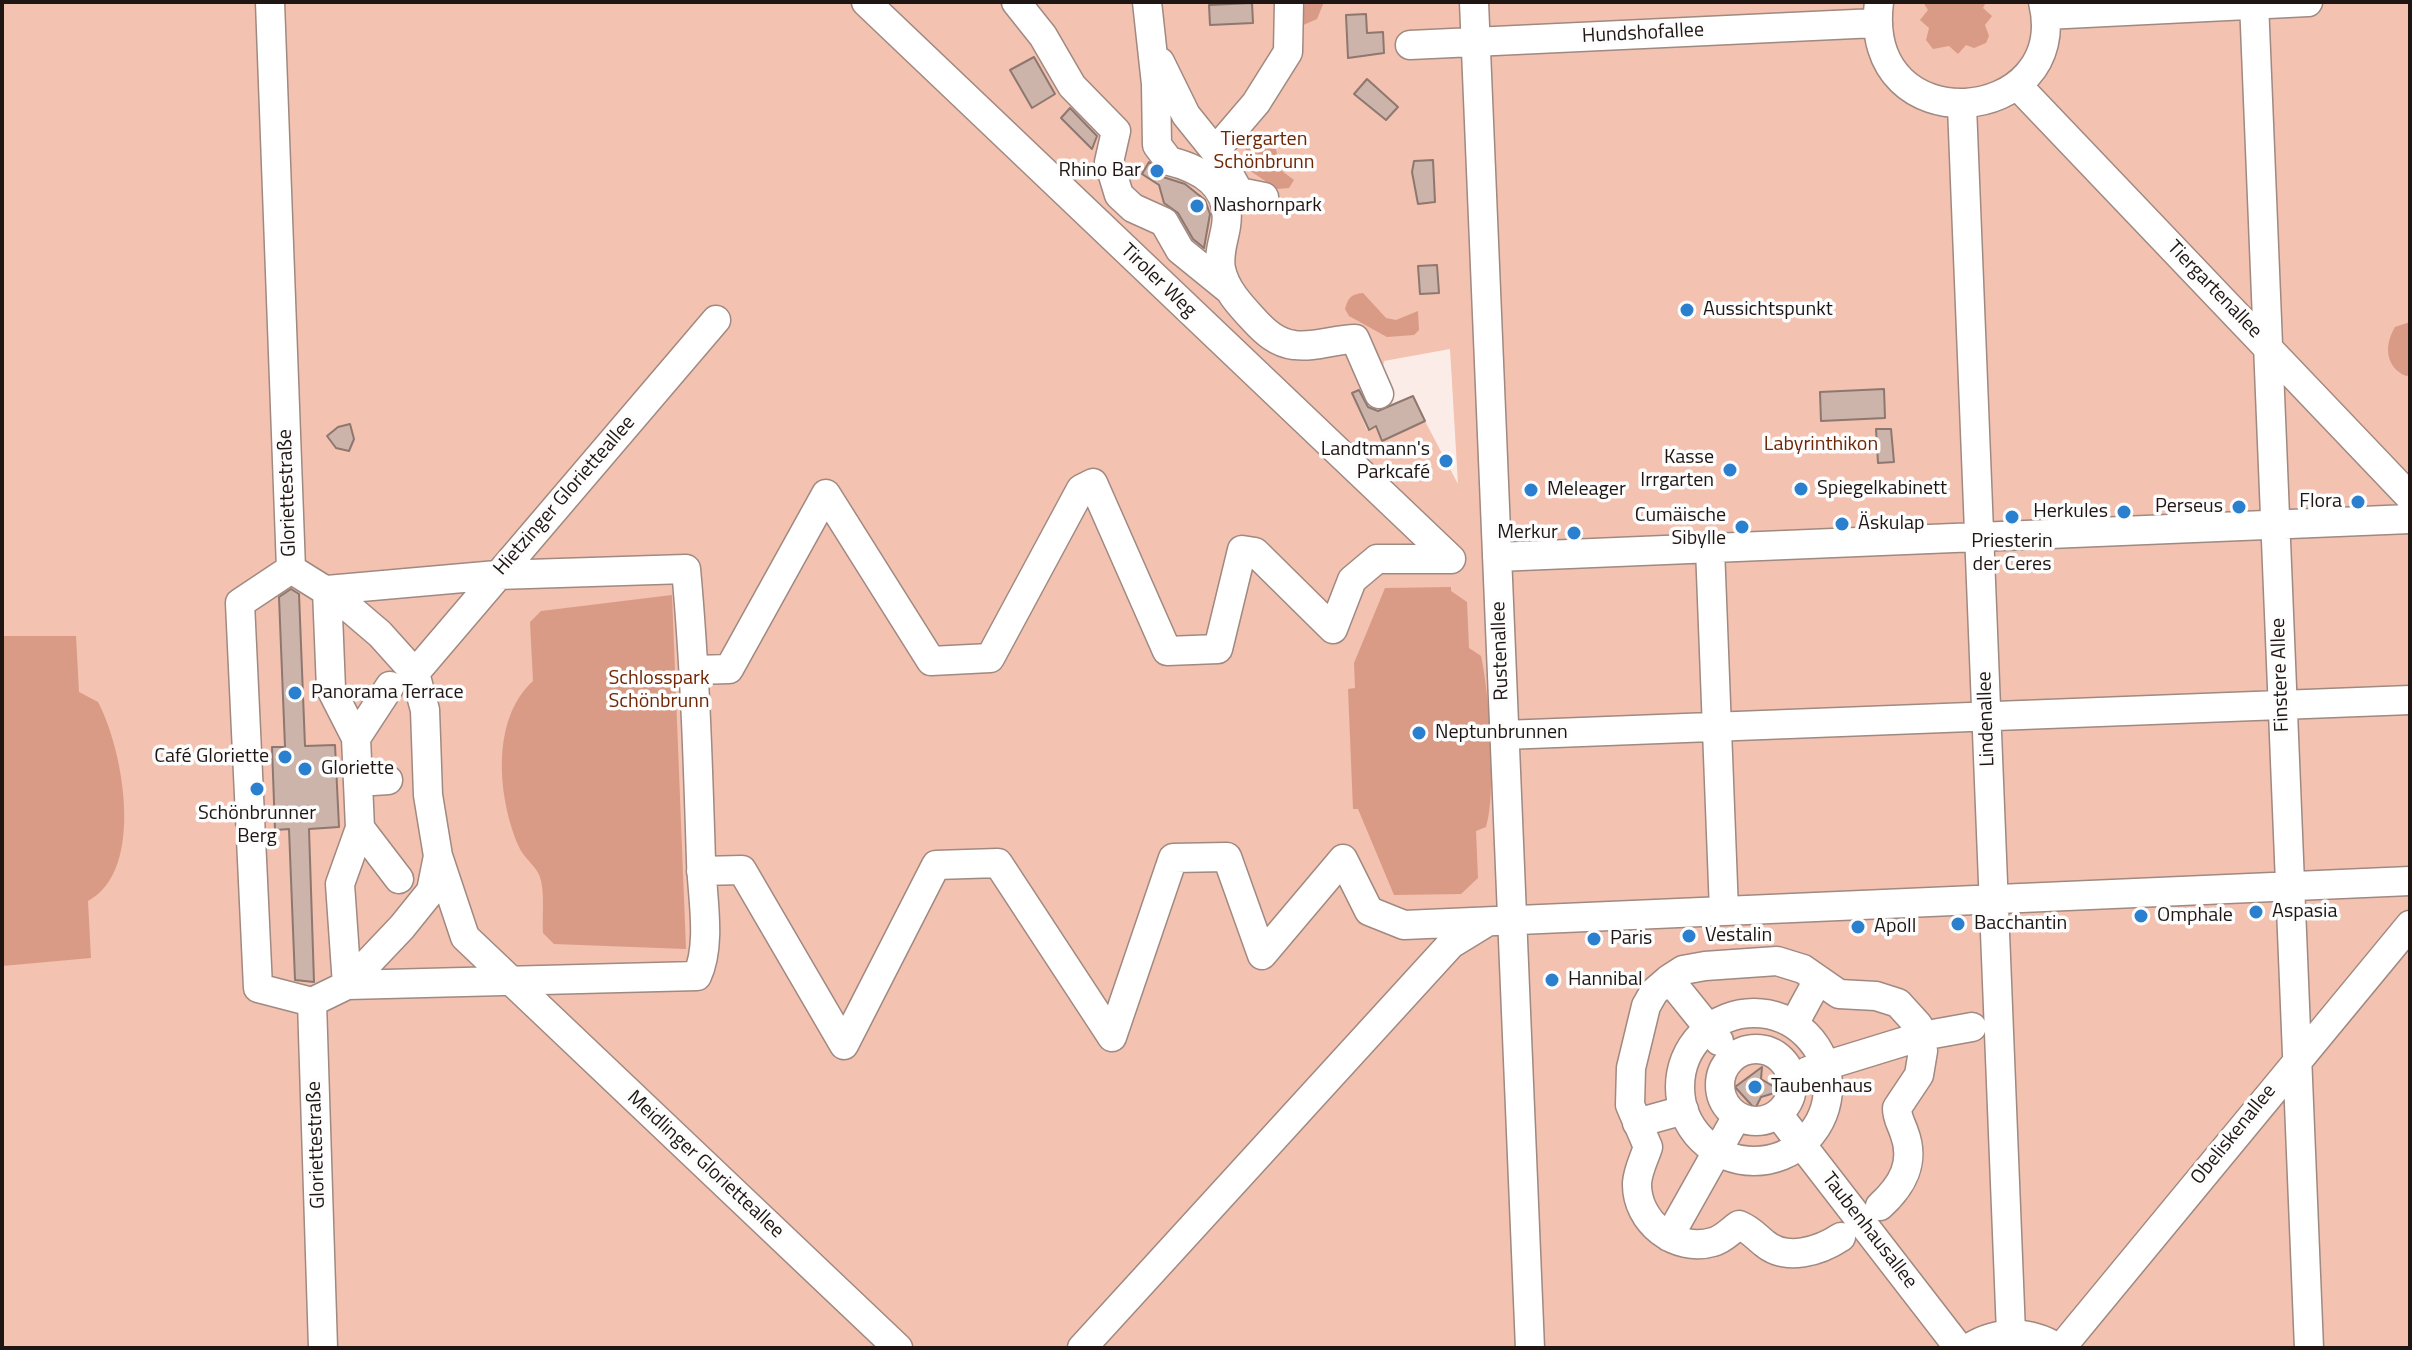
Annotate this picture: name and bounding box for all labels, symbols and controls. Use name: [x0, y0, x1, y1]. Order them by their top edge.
street label: Hundshofallee: [1581, 19, 1705, 49]
park label: Tiergarten Schönbrunn: [1213, 128, 1315, 175]
place label: Rhino Bar: [1059, 159, 1141, 183]
marker: Rhino Bar: [1148, 162, 1166, 180]
place label: Nashornpark: [1213, 194, 1322, 218]
marker: Nashornpark: [1188, 197, 1206, 215]
street label: Tiergartenallee: [2161, 236, 2267, 344]
street label: Tiroler Weg: [1115, 239, 1201, 323]
place label: Aussichtspunkt: [1703, 298, 1833, 322]
marker: Aussichtspunkt: [1678, 301, 1696, 319]
street label: Hietzinger Glorietteallee: [489, 411, 641, 581]
street label: Gloriettestraße: [274, 429, 302, 557]
park label: Labyrinthikon: [1764, 433, 1878, 457]
place label: Landtmann's Parkcafé: [1321, 438, 1430, 485]
place label: Kasse Irrgarten: [1640, 446, 1714, 493]
marker: Landtmann's Parkcafé: [1437, 452, 1455, 470]
marker: Kasse Irrgarten: [1721, 461, 1739, 479]
place label: Spiegelkabinett: [1817, 477, 1947, 501]
place label: Meleager: [1547, 478, 1626, 502]
marker: Spiegelkabinett: [1792, 480, 1810, 498]
marker: Meleager: [1522, 481, 1540, 499]
place label: Flora: [2299, 490, 2342, 514]
marker: Flora: [2349, 493, 2367, 511]
place label: Perseus: [2155, 495, 2223, 519]
marker: Perseus: [2230, 498, 2248, 516]
place label: Herkules: [2033, 500, 2108, 524]
marker: Herkules: [2115, 503, 2133, 521]
place label: Cumäische Sibylle: [1635, 504, 1726, 551]
marker: Priesterin der Ceres: [2003, 508, 2021, 526]
place label: Äskulap: [1858, 512, 1925, 536]
marker: Äskulap: [1833, 515, 1851, 533]
marker: Cumäische Sibylle: [1733, 518, 1751, 536]
place label: Merkur: [1497, 521, 1558, 545]
marker: Merkur: [1565, 524, 1583, 542]
place label: Priesterin der Ceres: [1971, 530, 2053, 577]
street label: Rustenallee: [1487, 601, 1515, 701]
street label: Finstere Allee: [2267, 617, 2295, 733]
park label: Schlosspark Schönbrunn: [608, 667, 710, 714]
street label: Lindenallee: [1973, 671, 2001, 767]
place label: Panorama Terrace: [311, 681, 464, 705]
marker: Panorama Terrace: [286, 684, 304, 702]
place label: Neptunbrunnen: [1435, 721, 1568, 745]
marker: Neptunbrunnen: [1410, 724, 1428, 742]
place label: Café Gloriette: [154, 745, 269, 769]
marker: Café Gloriette: [276, 748, 294, 766]
place label: Gloriette: [321, 757, 394, 781]
marker: Gloriette: [296, 760, 314, 778]
marker: Schönbrunner Berg: [248, 780, 266, 798]
place label: Schönbrunner Berg: [198, 802, 316, 849]
place label: Aspasia: [2272, 900, 2337, 924]
marker: Aspasia: [2247, 903, 2265, 921]
place label: Omphale: [2157, 904, 2233, 928]
marker: Omphale: [2132, 907, 2150, 925]
place label: Bacchantin: [1974, 912, 2067, 936]
place label: Apoll: [1874, 915, 1916, 939]
marker: Bacchantin: [1949, 915, 1967, 933]
marker: Apoll: [1849, 918, 1867, 936]
place label: Vestalin: [1705, 924, 1772, 948]
place label: Paris: [1610, 927, 1652, 951]
marker: Vestalin: [1680, 927, 1698, 945]
marker: Paris: [1585, 930, 1603, 948]
place label: Hannibal: [1568, 968, 1643, 992]
marker: Hannibal: [1543, 971, 1561, 989]
place label: Taubenhaus: [1771, 1075, 1872, 1099]
marker: Taubenhaus: [1746, 1078, 1764, 1096]
street label: Obeliskenallee: [2186, 1080, 2282, 1190]
street label: Gloriettestraße: [303, 1081, 331, 1209]
street label: Meidlinger Glorietteallee: [622, 1086, 788, 1244]
street label: Taubenhausallee: [1816, 1168, 1922, 1294]

